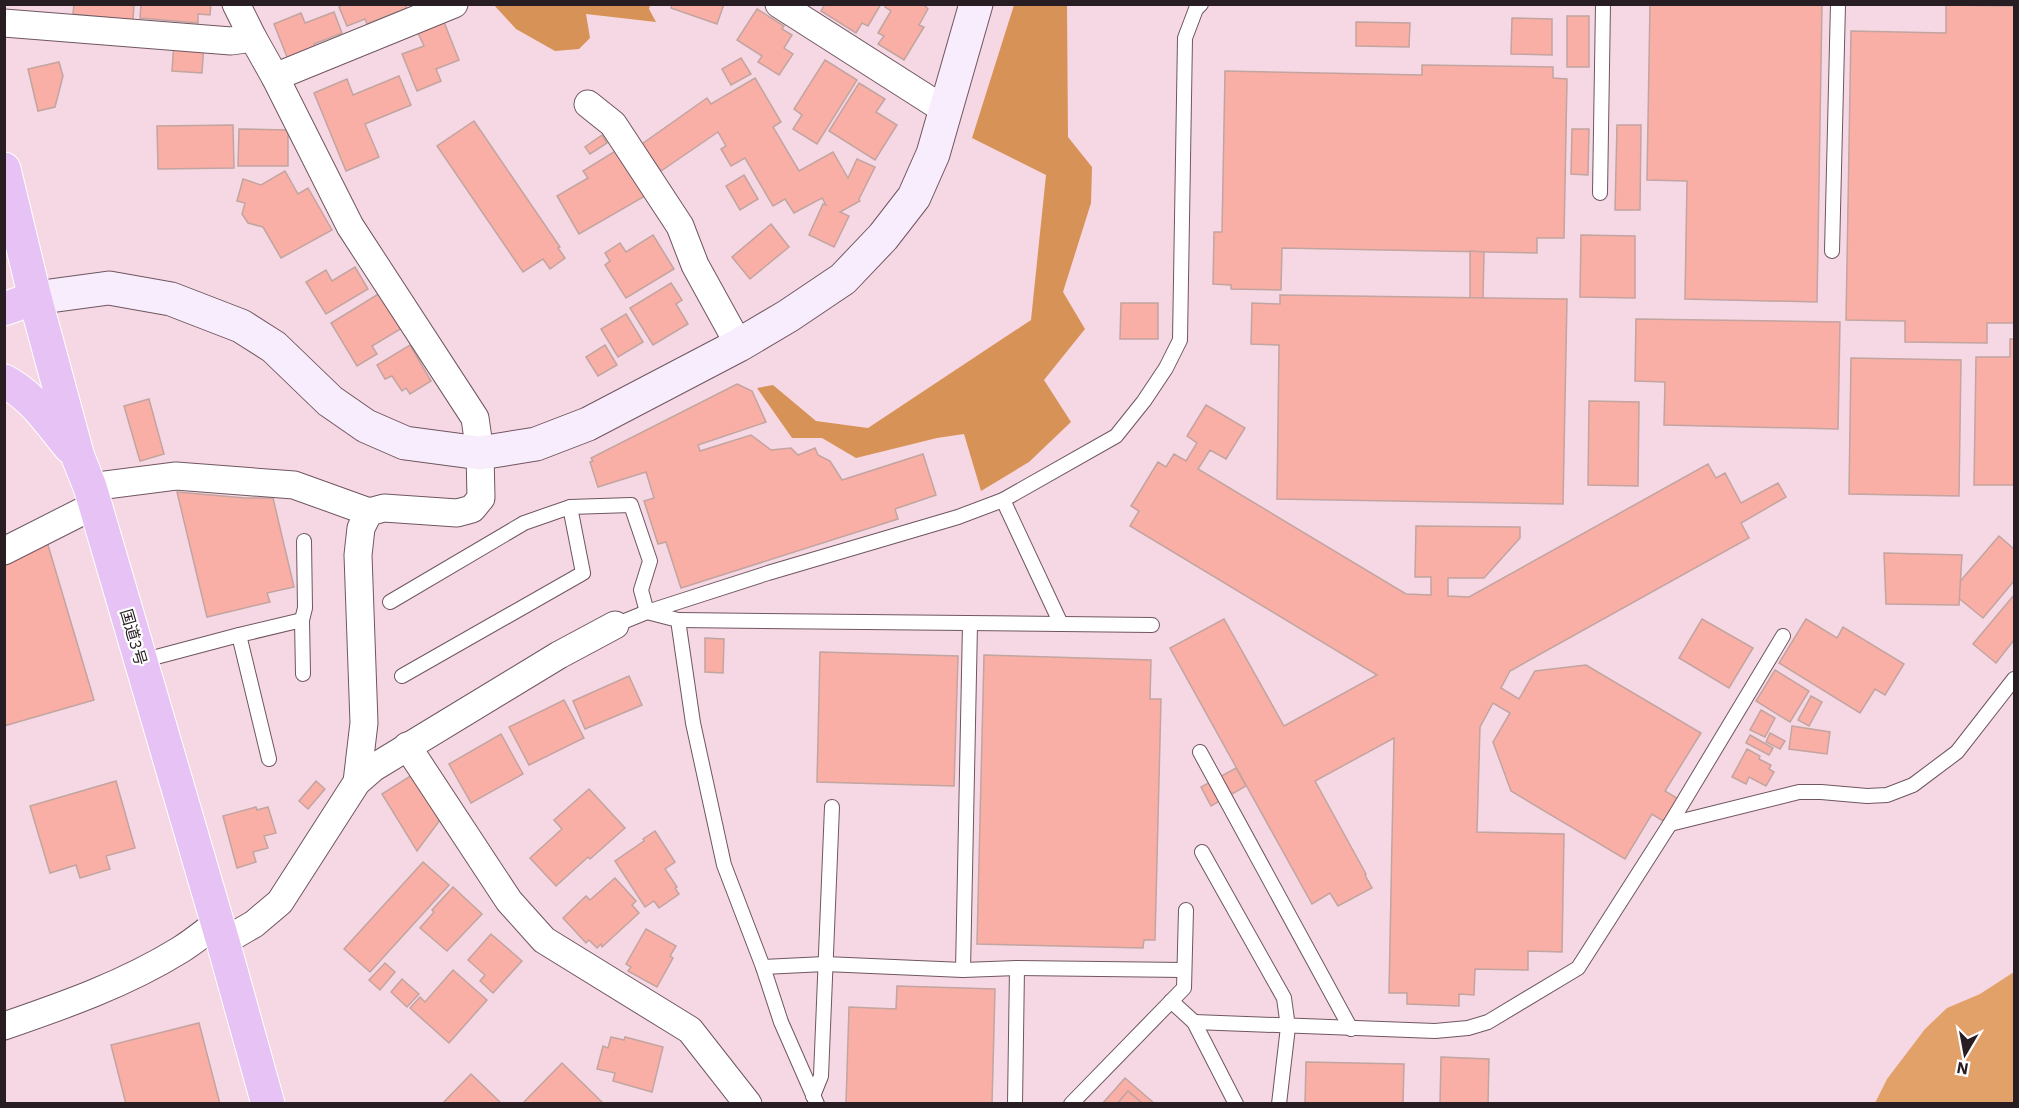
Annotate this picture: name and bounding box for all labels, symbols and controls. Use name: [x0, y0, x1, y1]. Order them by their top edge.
street label: 国道3号: [116, 607, 152, 667]
north arrow: [1935, 1024, 1995, 1084]
text: N: [1955, 1058, 1970, 1080]

